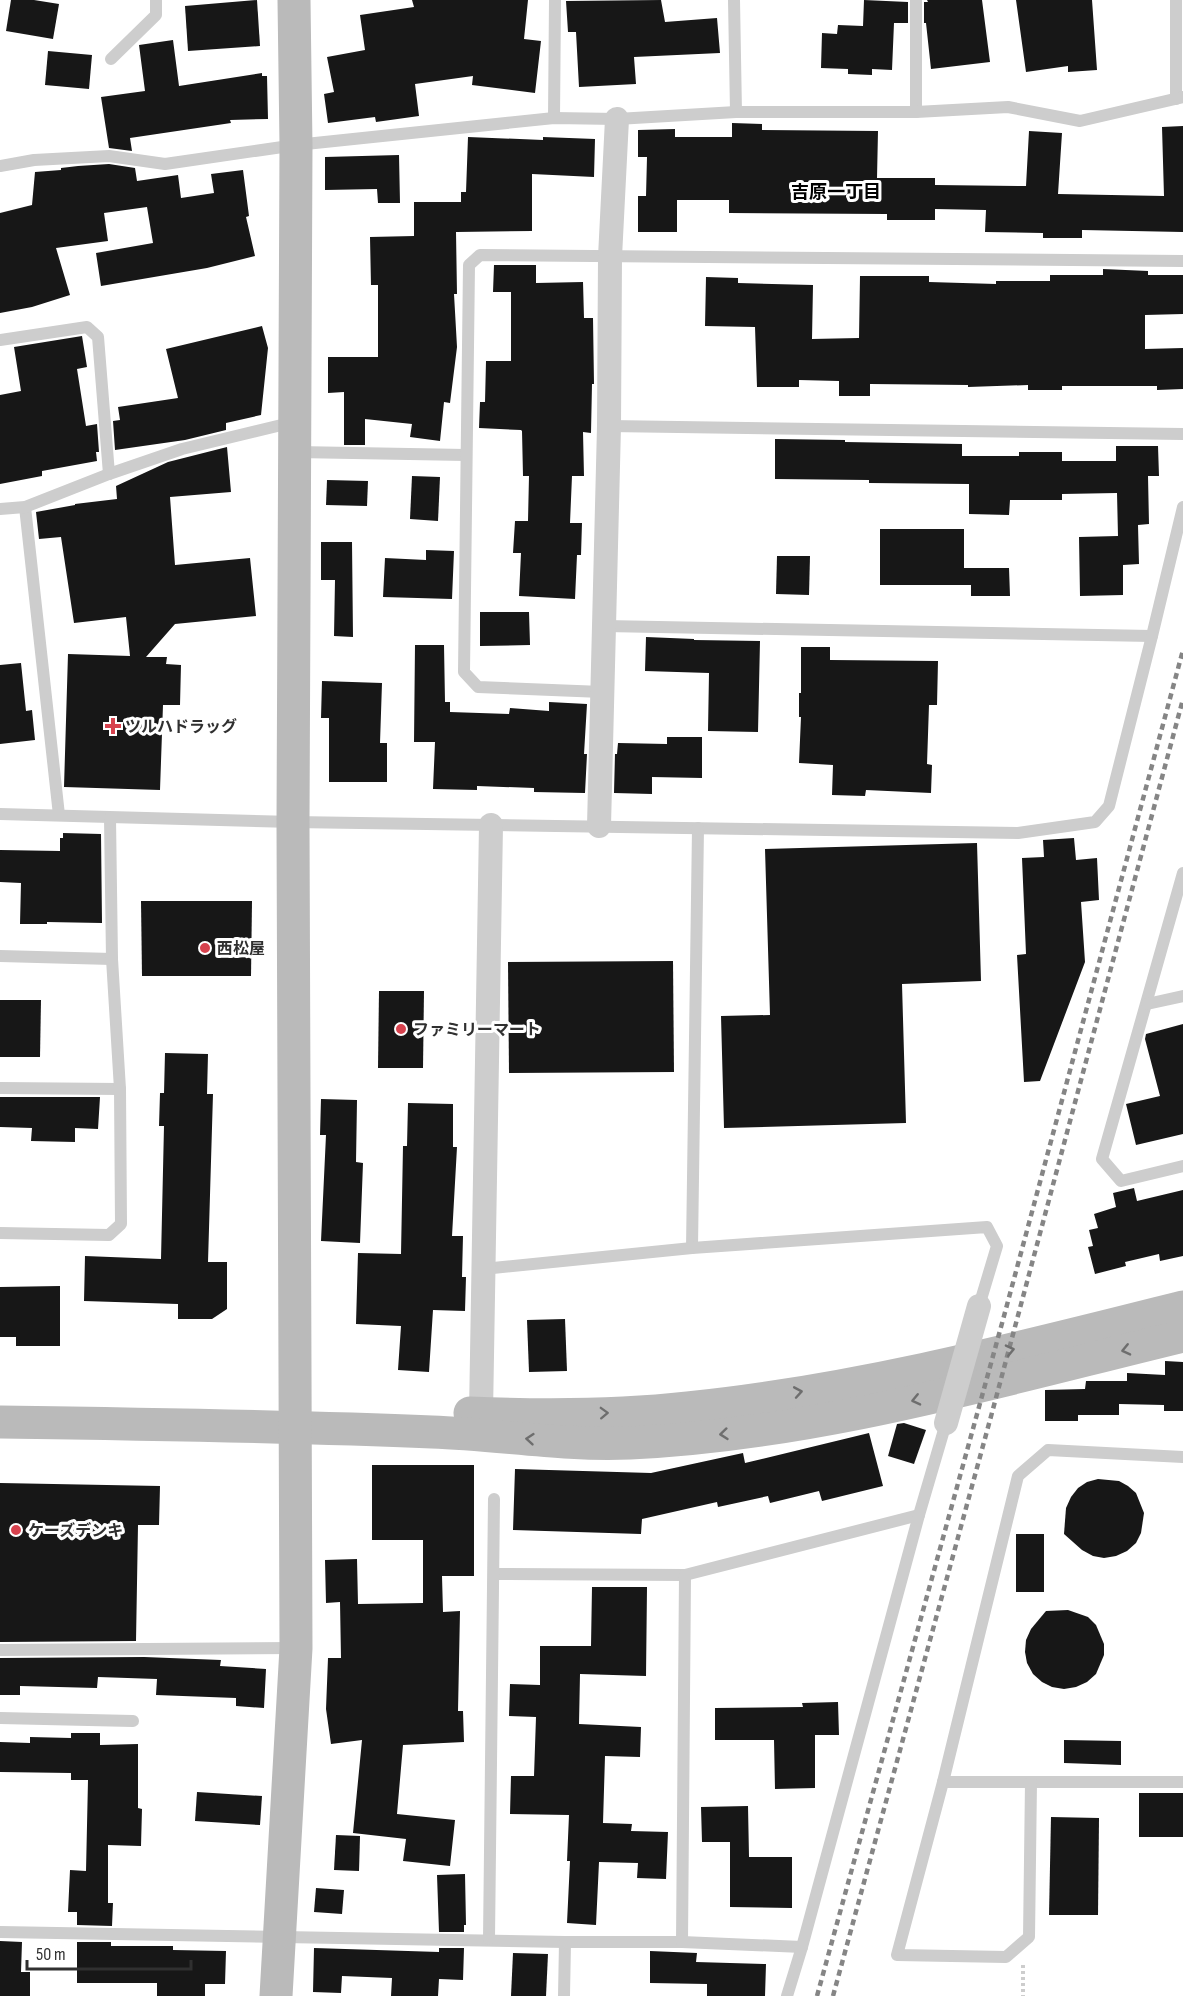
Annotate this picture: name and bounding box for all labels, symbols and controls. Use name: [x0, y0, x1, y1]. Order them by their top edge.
district label: 吉原一丁目: [791, 182, 881, 203]
place label: ツルハドラッグ: [125, 717, 237, 737]
marker: ツルハドラッグ: [106, 719, 120, 733]
place label: 西松屋: [217, 940, 265, 959]
marker: 西松屋: [198, 941, 212, 955]
place label: ファミリーマート: [413, 1021, 541, 1040]
marker: ファミリーマート: [394, 1022, 408, 1036]
one-way arrow: [1121, 1342, 1131, 1355]
one-way arrow: [1005, 1344, 1015, 1357]
one-way arrow: [793, 1386, 803, 1399]
one-way arrow: [911, 1393, 921, 1406]
one-way arrow: [600, 1407, 609, 1419]
one-way arrow: [720, 1427, 729, 1439]
one-way arrow: [525, 1433, 534, 1446]
place label: ケーズデンキ: [28, 1522, 123, 1541]
marker: ケーズデンキ: [9, 1523, 23, 1537]
scale bar: [27, 1933, 190, 1971]
text: 50 m: [36, 1944, 66, 1965]

